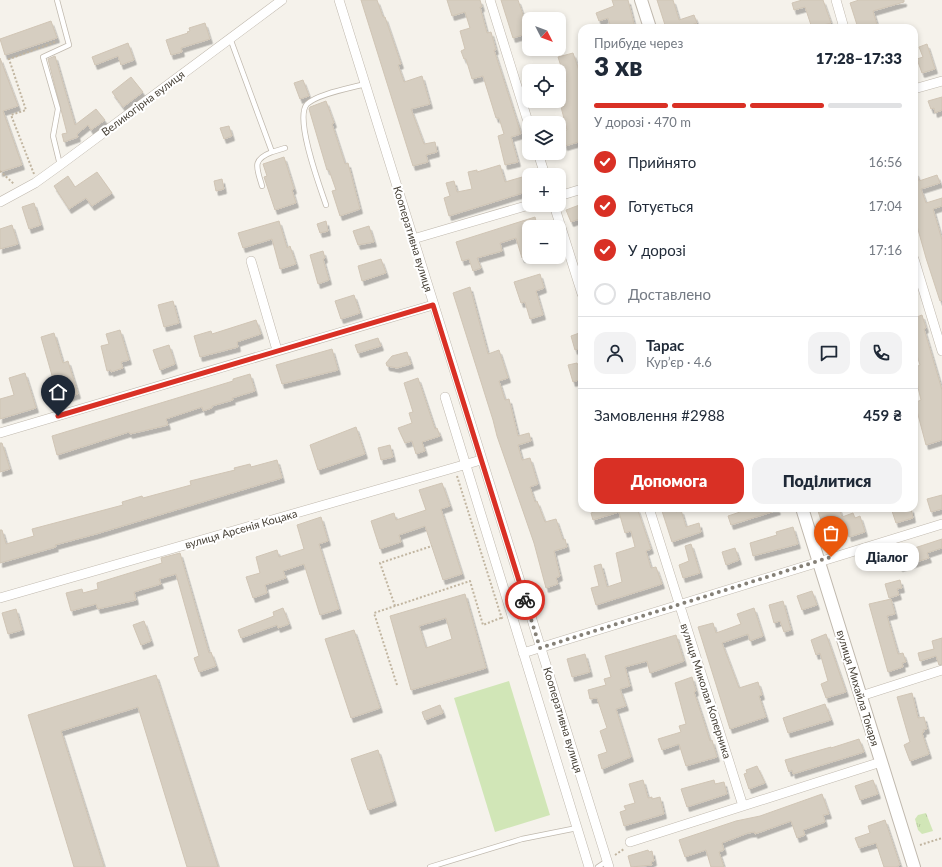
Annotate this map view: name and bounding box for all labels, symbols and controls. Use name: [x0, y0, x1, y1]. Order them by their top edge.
north arrow: [522, 12, 566, 56]
map controls: [522, 12, 566, 264]
text: Прибуде через: [594, 35, 683, 51]
text: 17:28–17:33: [816, 49, 902, 67]
text: 3 хв: [594, 50, 642, 82]
button: locate: [522, 64, 566, 108]
street label: Великогірна вулиця: [99, 67, 187, 138]
text: У дорозі · 470 m: [594, 114, 691, 130]
button: layers: [522, 116, 566, 160]
icon: check: [594, 151, 616, 173]
text: Прийнято: [628, 153, 696, 171]
text: 16:56: [869, 154, 902, 170]
button: +: [522, 168, 566, 212]
street label: Кооперативна вулиця: [391, 184, 436, 293]
icon: check: [594, 195, 616, 217]
text: Готується: [628, 197, 693, 215]
text: 17:04: [869, 198, 902, 214]
button: −: [522, 220, 566, 264]
icon: check: [594, 239, 616, 261]
text: У дорозі: [628, 241, 686, 259]
text: 17:16: [869, 242, 902, 258]
text: Доставлено: [628, 285, 711, 303]
button: person: [594, 332, 636, 374]
button: chat: [808, 332, 850, 374]
button: phone: [860, 332, 902, 374]
text: Тарас: [646, 336, 684, 354]
text: Кур’єр · 4.6: [646, 354, 712, 370]
pin: [41, 375, 75, 416]
icon: home: [47, 381, 69, 403]
text: Замовлення #2988: [594, 406, 725, 424]
text: 459 ₴: [863, 406, 902, 424]
button: Допомога: [594, 458, 744, 504]
button: Поділитися: [752, 458, 902, 504]
street label: вулиця Арсенія Коцака: [183, 506, 299, 551]
pin: [814, 516, 848, 557]
icon: bag: [820, 522, 842, 544]
callout: Діалог: [855, 543, 919, 571]
text: Діалог: [866, 549, 908, 565]
courier: [505, 580, 545, 620]
icon: bike: [514, 589, 536, 611]
street label: вулиця Миколая Коперника: [678, 622, 734, 760]
street label: вулиця Михайла Токаря: [835, 628, 882, 747]
street label: Кооперативна вулиця: [541, 665, 586, 774]

